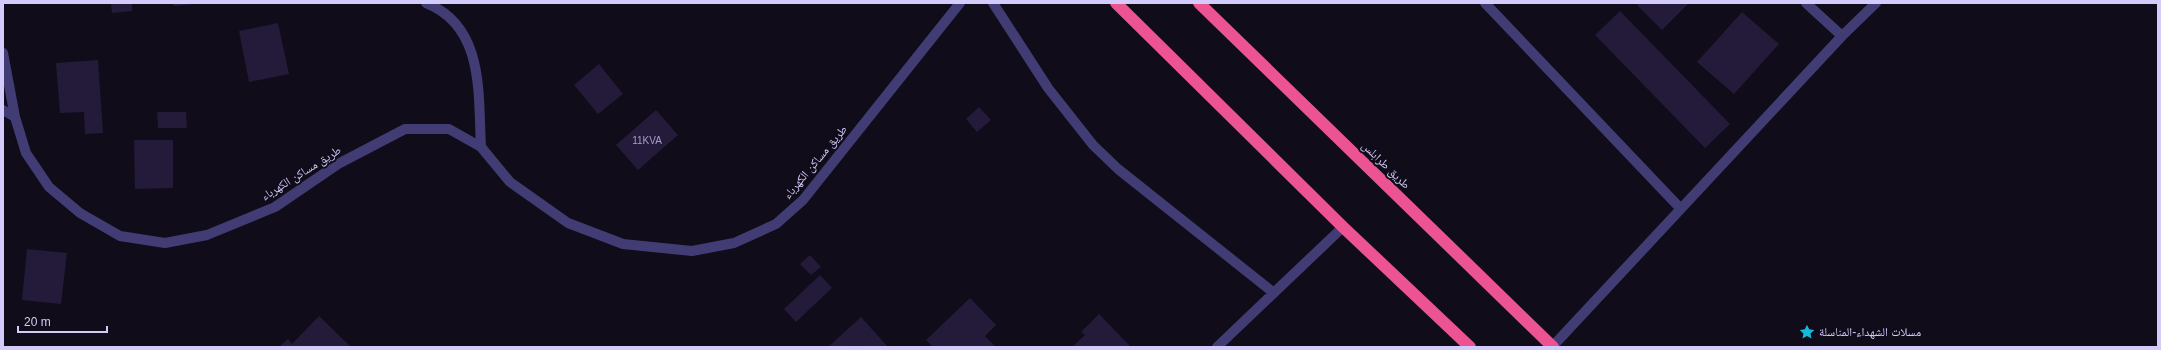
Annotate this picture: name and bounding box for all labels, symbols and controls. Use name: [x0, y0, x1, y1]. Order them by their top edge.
street label: طريق مساكن الكهرباء: [780, 122, 850, 202]
house number: 11KVA: [632, 135, 662, 146]
street label: طريق طرابلس: [1359, 138, 1413, 192]
street label: طريق مساكن الكهرباء: [258, 143, 344, 204]
scale bar: [18, 308, 107, 334]
text: 20 m: [24, 315, 51, 329]
place icon: مسلات الشهداء-المناسلة: [1798, 323, 1816, 341]
place label: مسلات الشهداء-المناسلة: [1819, 325, 1921, 339]

